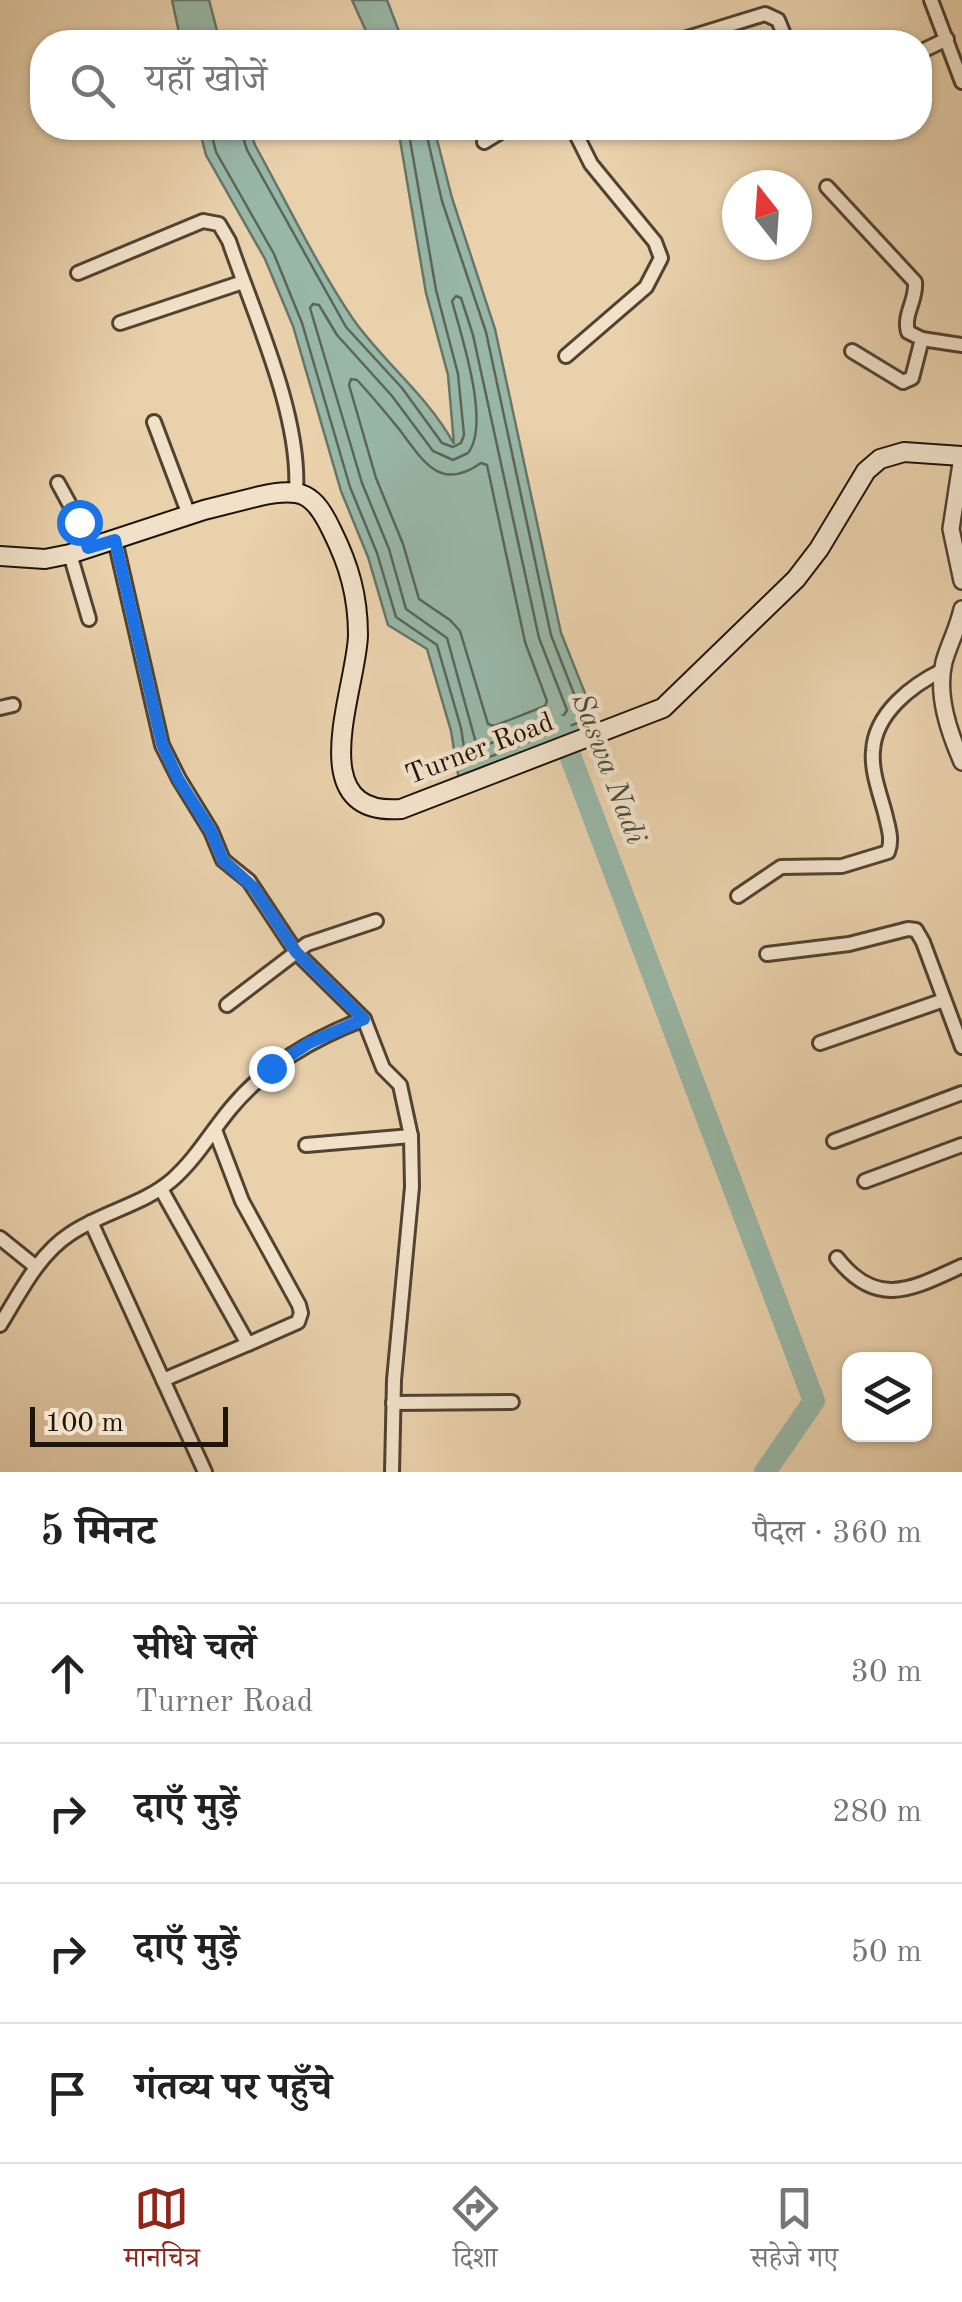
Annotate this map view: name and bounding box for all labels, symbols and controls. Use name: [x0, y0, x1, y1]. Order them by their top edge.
search box: [30, 30, 932, 140]
icon: search: [65, 58, 120, 113]
text: यहाँ खोजें: [145, 62, 267, 100]
north arrow: [722, 170, 812, 260]
route start: [57, 500, 103, 546]
water label: Saswa Nadi: [566, 689, 650, 849]
street label: Turner Road: [402, 709, 558, 791]
route end: [249, 1046, 295, 1092]
map controls: [842, 1352, 932, 1442]
button: layers: [842, 1352, 932, 1442]
scale bar: [30, 1402, 228, 1446]
text: 100 m: [45, 1410, 124, 1438]
text: 5 मिनट: [40, 1512, 156, 1554]
text: पैदल · 360 m: [753, 1518, 922, 1550]
text: सीधे चलें: [135, 1630, 256, 1668]
icon: ahead: [40, 1646, 95, 1701]
text: 30 m: [851, 1657, 922, 1689]
text: Turner Road: [135, 1687, 313, 1719]
icon: right: [40, 1786, 95, 1841]
text: दाएँ मुड़ें: [135, 1790, 239, 1828]
text: 280 m: [832, 1797, 922, 1829]
icon: right: [40, 1926, 95, 1981]
text: दाएँ मुड़ें: [135, 1930, 239, 1968]
text: 50 m: [851, 1937, 922, 1969]
icon: arrive: [40, 2066, 95, 2121]
text: गंतव्य पर पहुँचे: [135, 2070, 332, 2108]
tab: मानचित्र: [124, 2181, 200, 2285]
tab: दिशा: [448, 2181, 503, 2285]
tab: सहेजे गए: [751, 2181, 838, 2285]

